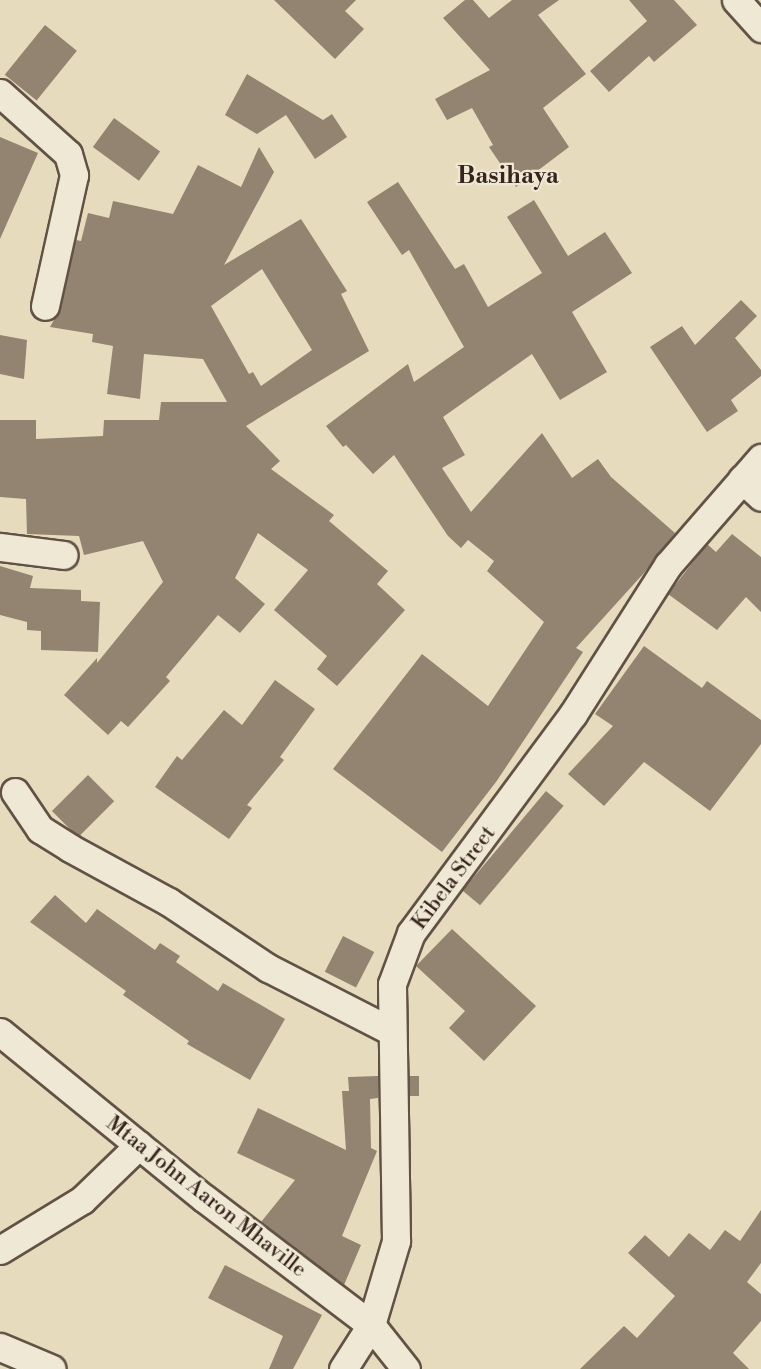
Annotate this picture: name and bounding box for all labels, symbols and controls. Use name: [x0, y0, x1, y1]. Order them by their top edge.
district label: Basihaya: [457, 163, 559, 191]
street label: Kibela Street: [407, 821, 501, 935]
street label: Mtaa John Aaron Mhaville: [101, 1111, 311, 1283]

